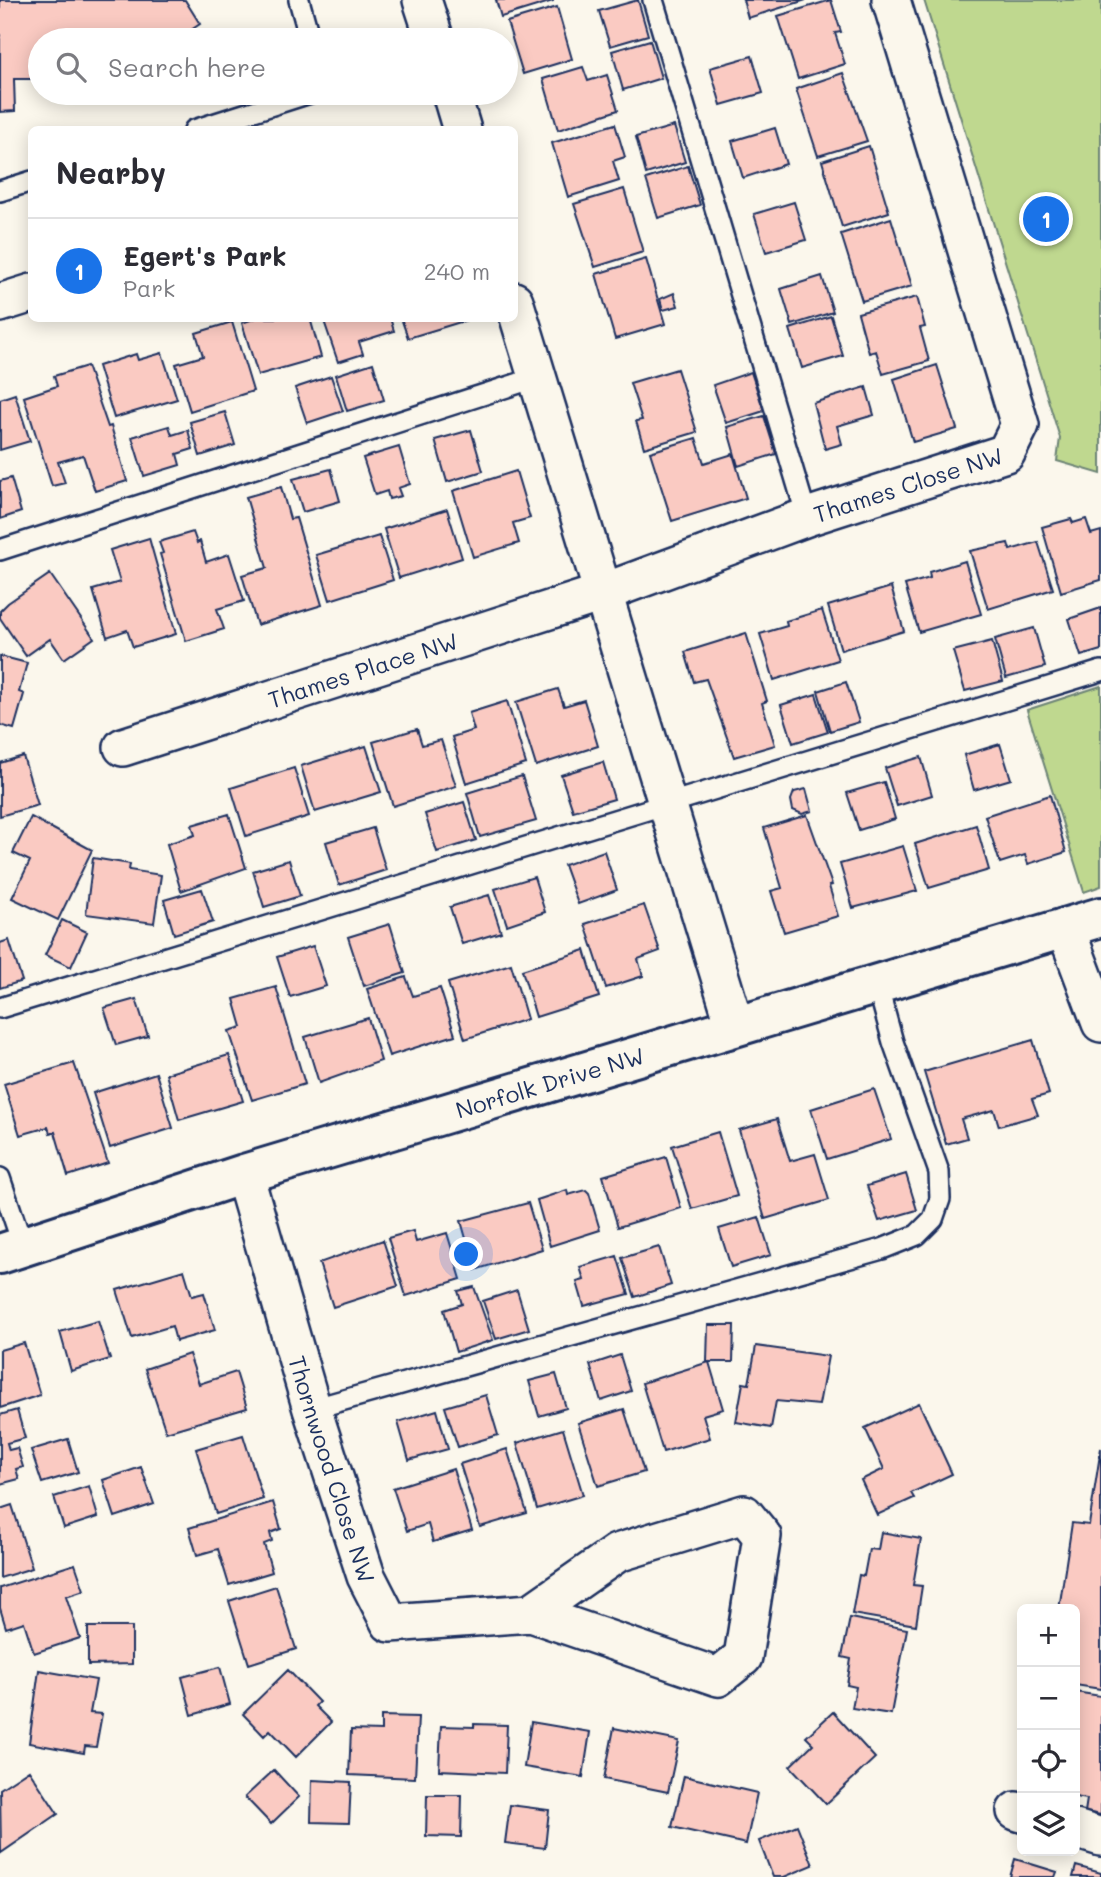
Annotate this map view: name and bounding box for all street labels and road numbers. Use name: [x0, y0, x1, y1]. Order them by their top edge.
street label: Thames Close NW: [810, 440, 1007, 529]
street label: Thames Place NW: [264, 625, 462, 714]
street label: Norfolk Drive NW: [452, 1040, 648, 1125]
street label: Thornwood Close NW: [282, 1352, 382, 1587]

